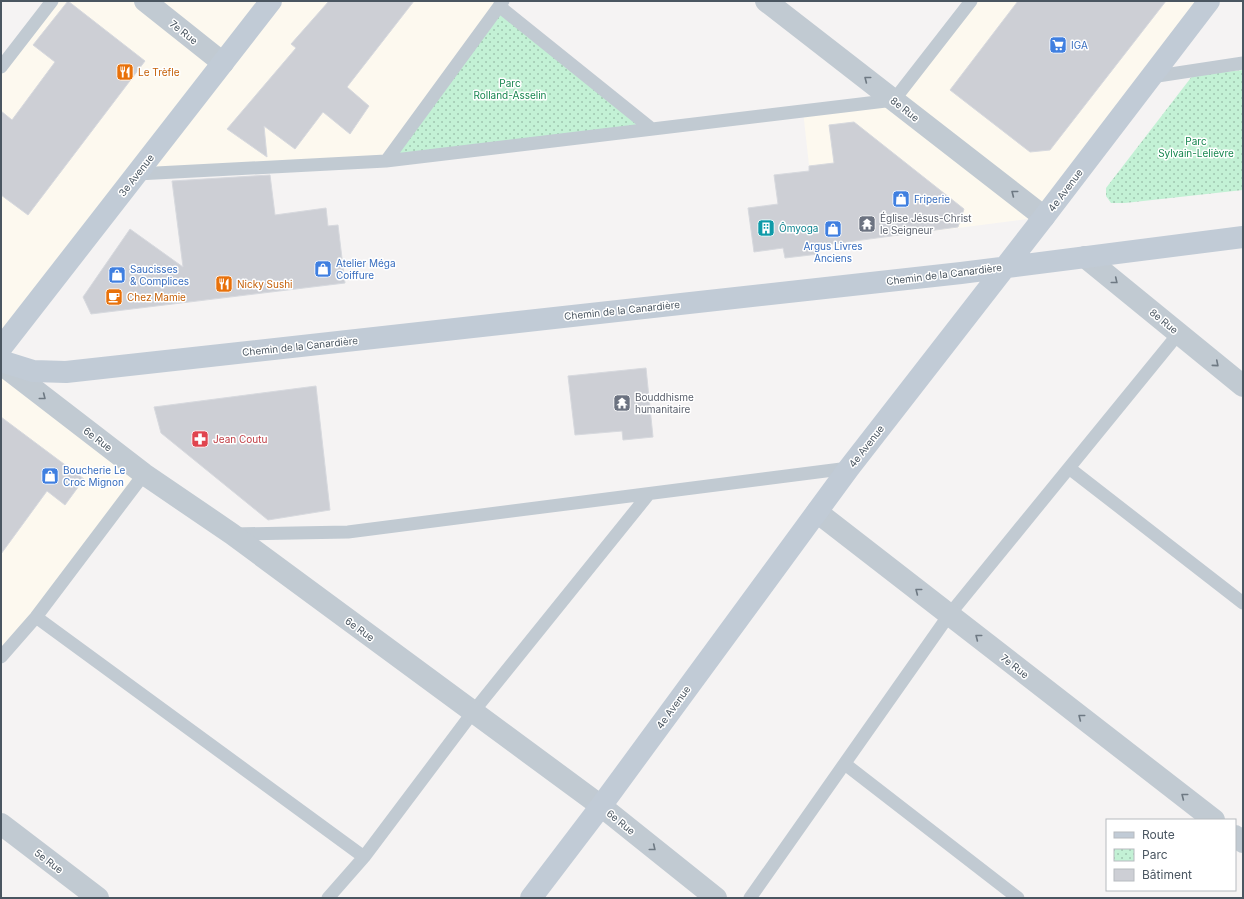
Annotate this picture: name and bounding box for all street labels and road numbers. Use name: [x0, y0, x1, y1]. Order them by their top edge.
street label: 7e Rue: [168, 17, 200, 47]
street label: 8e Rue: [888, 94, 922, 124]
street label: 3e Avenue: [116, 151, 156, 198]
street label: 4e Avenue: [1045, 166, 1085, 214]
street label: Chemin de la Canardière: [885, 261, 1003, 287]
street label: Chemin de la Canardière: [563, 298, 681, 322]
street label: 8e Rue: [1147, 306, 1181, 336]
street label: Chemin de la Canardière: [241, 334, 359, 358]
street label: 4e Avenue: [846, 422, 886, 469]
street label: 6e Rue: [81, 424, 115, 454]
street label: 6e Rue: [343, 614, 377, 644]
street label: 7e Rue: [999, 651, 1031, 681]
street label: 4e Avenue: [653, 683, 693, 731]
street label: 6e Rue: [604, 807, 638, 837]
street label: 5e Rue: [32, 846, 66, 876]

